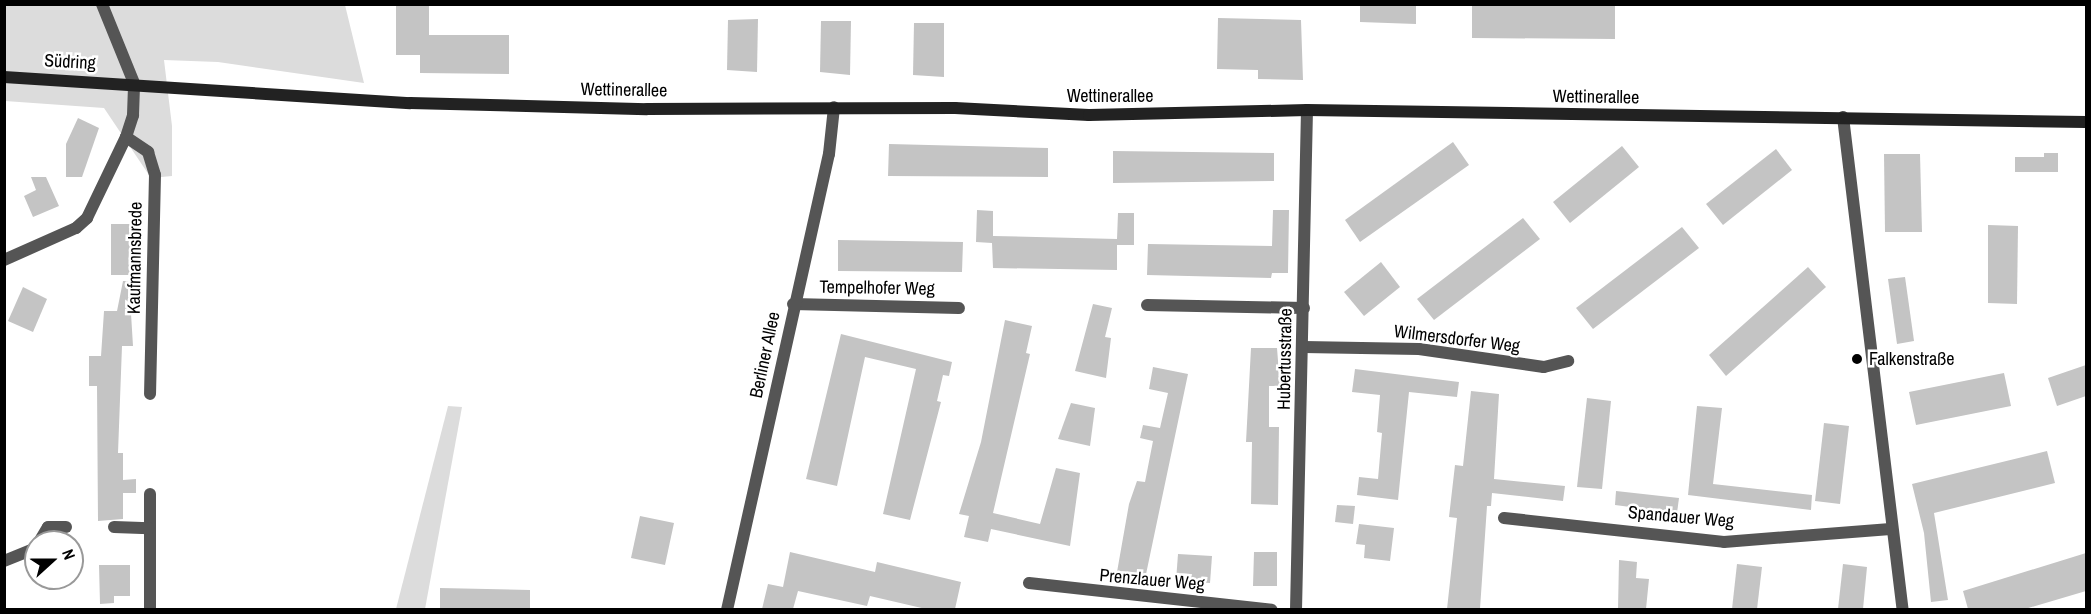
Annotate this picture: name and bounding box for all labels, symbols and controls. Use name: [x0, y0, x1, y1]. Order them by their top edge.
street label: Südring: [44, 50, 96, 74]
street label: Wettinerallee: [580, 78, 668, 102]
street label: Wettinerallee: [1067, 85, 1153, 107]
street label: Wettinerallee: [1552, 85, 1640, 109]
street label: Kaufmannsbrede: [123, 202, 147, 314]
street label: Tempelhofer Weg: [819, 276, 935, 300]
street label: Hubertusstraße: [1273, 308, 1297, 410]
street label: Berliner Allee: [745, 309, 785, 401]
street label: Wilmersdorfer Weg: [1393, 321, 1521, 357]
place label: Falkenstraße: [1869, 348, 1954, 370]
marker: Falkenstraße: [1850, 352, 1864, 366]
street label: Spandauer Weg: [1627, 502, 1735, 532]
north arrow: [24, 530, 84, 590]
text: N: [57, 546, 81, 563]
street label: Prenzlauer Weg: [1098, 565, 1206, 595]

